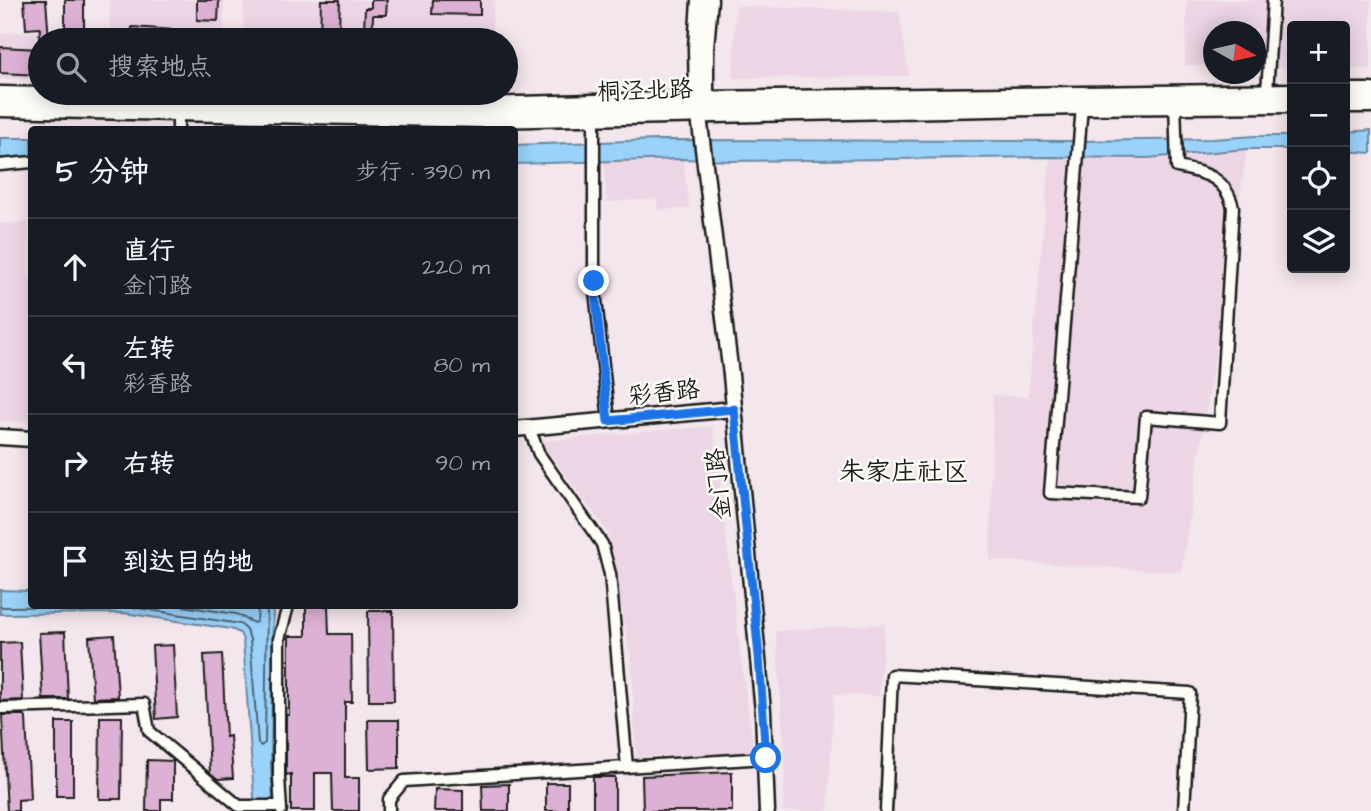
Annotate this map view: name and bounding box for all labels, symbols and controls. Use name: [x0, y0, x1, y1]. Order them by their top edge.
north arrow: [1203, 21, 1266, 84]
map controls: [1287, 21, 1350, 273]
button: +: [1287, 21, 1350, 84]
search box: [28, 28, 518, 105]
icon: search: [52, 48, 90, 86]
text: 搜索地点: [108, 49, 212, 85]
street label: 桐泾北路: [596, 72, 694, 110]
button: −: [1287, 84, 1350, 147]
button: locate: [1287, 147, 1350, 210]
text: 5 分钟: [56, 151, 149, 193]
text: 步行 · 390 m: [356, 156, 490, 188]
button: layers: [1287, 210, 1350, 273]
text: 直行: [123, 233, 175, 269]
icon: ahead: [56, 248, 94, 286]
text: 220 m: [422, 251, 490, 283]
route end: [578, 265, 609, 296]
text: 金门路: [123, 270, 192, 302]
text: 左转: [123, 331, 175, 367]
icon: left: [56, 346, 94, 384]
text: 80 m: [433, 349, 490, 381]
text: 彩香路: [123, 368, 192, 400]
street label: 彩香路: [626, 372, 702, 414]
icon: right: [56, 444, 94, 482]
text: 右转: [123, 446, 175, 482]
street label: 金门路: [698, 446, 740, 522]
text: 90 m: [435, 447, 490, 479]
district label: 朱家庄社区: [839, 454, 969, 490]
icon: arrive: [56, 542, 94, 580]
text: 到达目的地: [123, 544, 253, 580]
route start: [750, 742, 781, 773]

